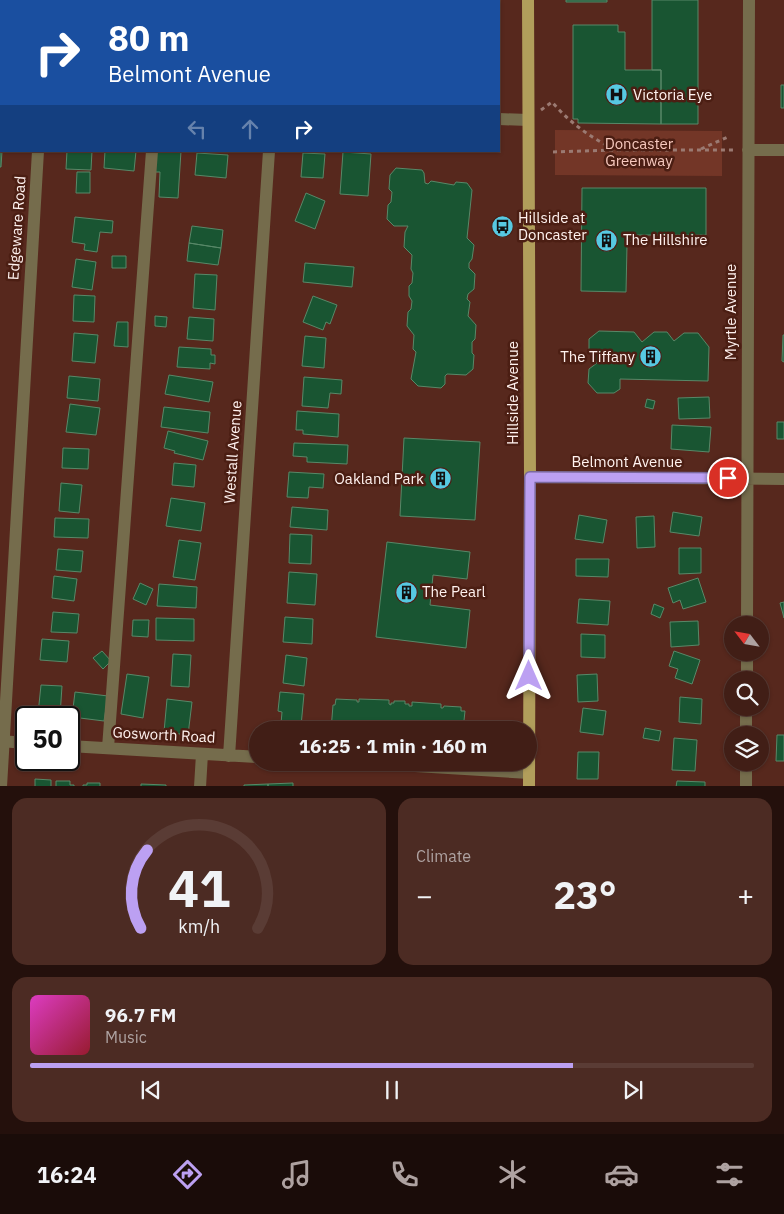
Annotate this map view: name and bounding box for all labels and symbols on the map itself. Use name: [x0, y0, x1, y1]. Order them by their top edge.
hospital icon: Victoria Eye: [605, 83, 629, 107]
place label: Victoria Eye: [633, 85, 712, 104]
park label: Doncaster Greenway: [605, 134, 674, 170]
street label: Edgeware Road: [3, 175, 30, 281]
place label: Hillside at Doncaster: [518, 208, 587, 244]
bus stop icon: Hillside at Doncaster: [490, 215, 514, 239]
building icon: The Hillshire: [595, 228, 619, 252]
place label: The Hillshire: [623, 230, 708, 249]
street label: Myrtle Avenue: [721, 264, 740, 360]
street label: Hillside Avenue: [503, 341, 522, 445]
building icon: The Tiffany: [639, 345, 663, 369]
place label: The Tiffany: [560, 347, 636, 366]
street label: Westall Avenue: [219, 400, 246, 504]
street label: Belmont Avenue: [571, 452, 683, 471]
pin: [707, 457, 749, 499]
building icon: Oakland Park: [428, 467, 452, 491]
place label: Oakland Park: [334, 469, 424, 488]
building icon: The Pearl: [394, 580, 418, 604]
place label: The Pearl: [422, 582, 486, 601]
north arrow: [724, 616, 769, 661]
position arrow: [502, 649, 554, 701]
speed limit sign: 50: [15, 706, 80, 771]
street label: Gosworth Road: [112, 722, 216, 747]

